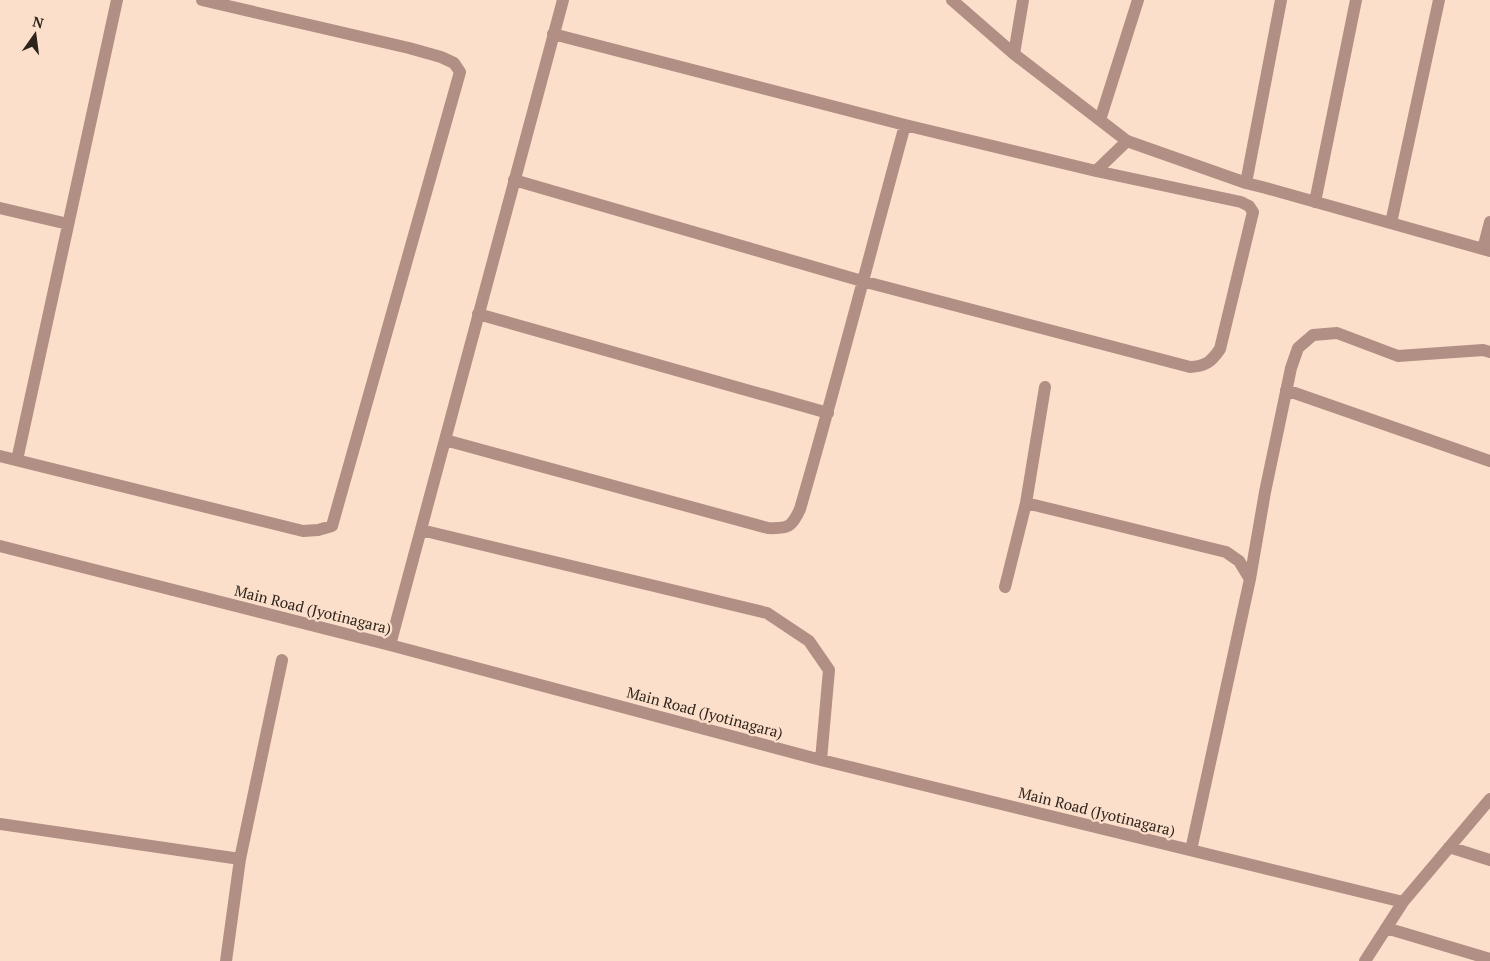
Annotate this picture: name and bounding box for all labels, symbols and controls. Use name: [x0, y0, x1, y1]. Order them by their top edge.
north arrow: [10, 10, 60, 60]
text: N: [31, 11, 46, 32]
street label: Main Road (Jyotinagara): [232, 580, 394, 638]
street label: Main Road (Jyotinagara): [625, 682, 785, 742]
street label: Main Road (Jyotinagara): [1016, 782, 1178, 840]

